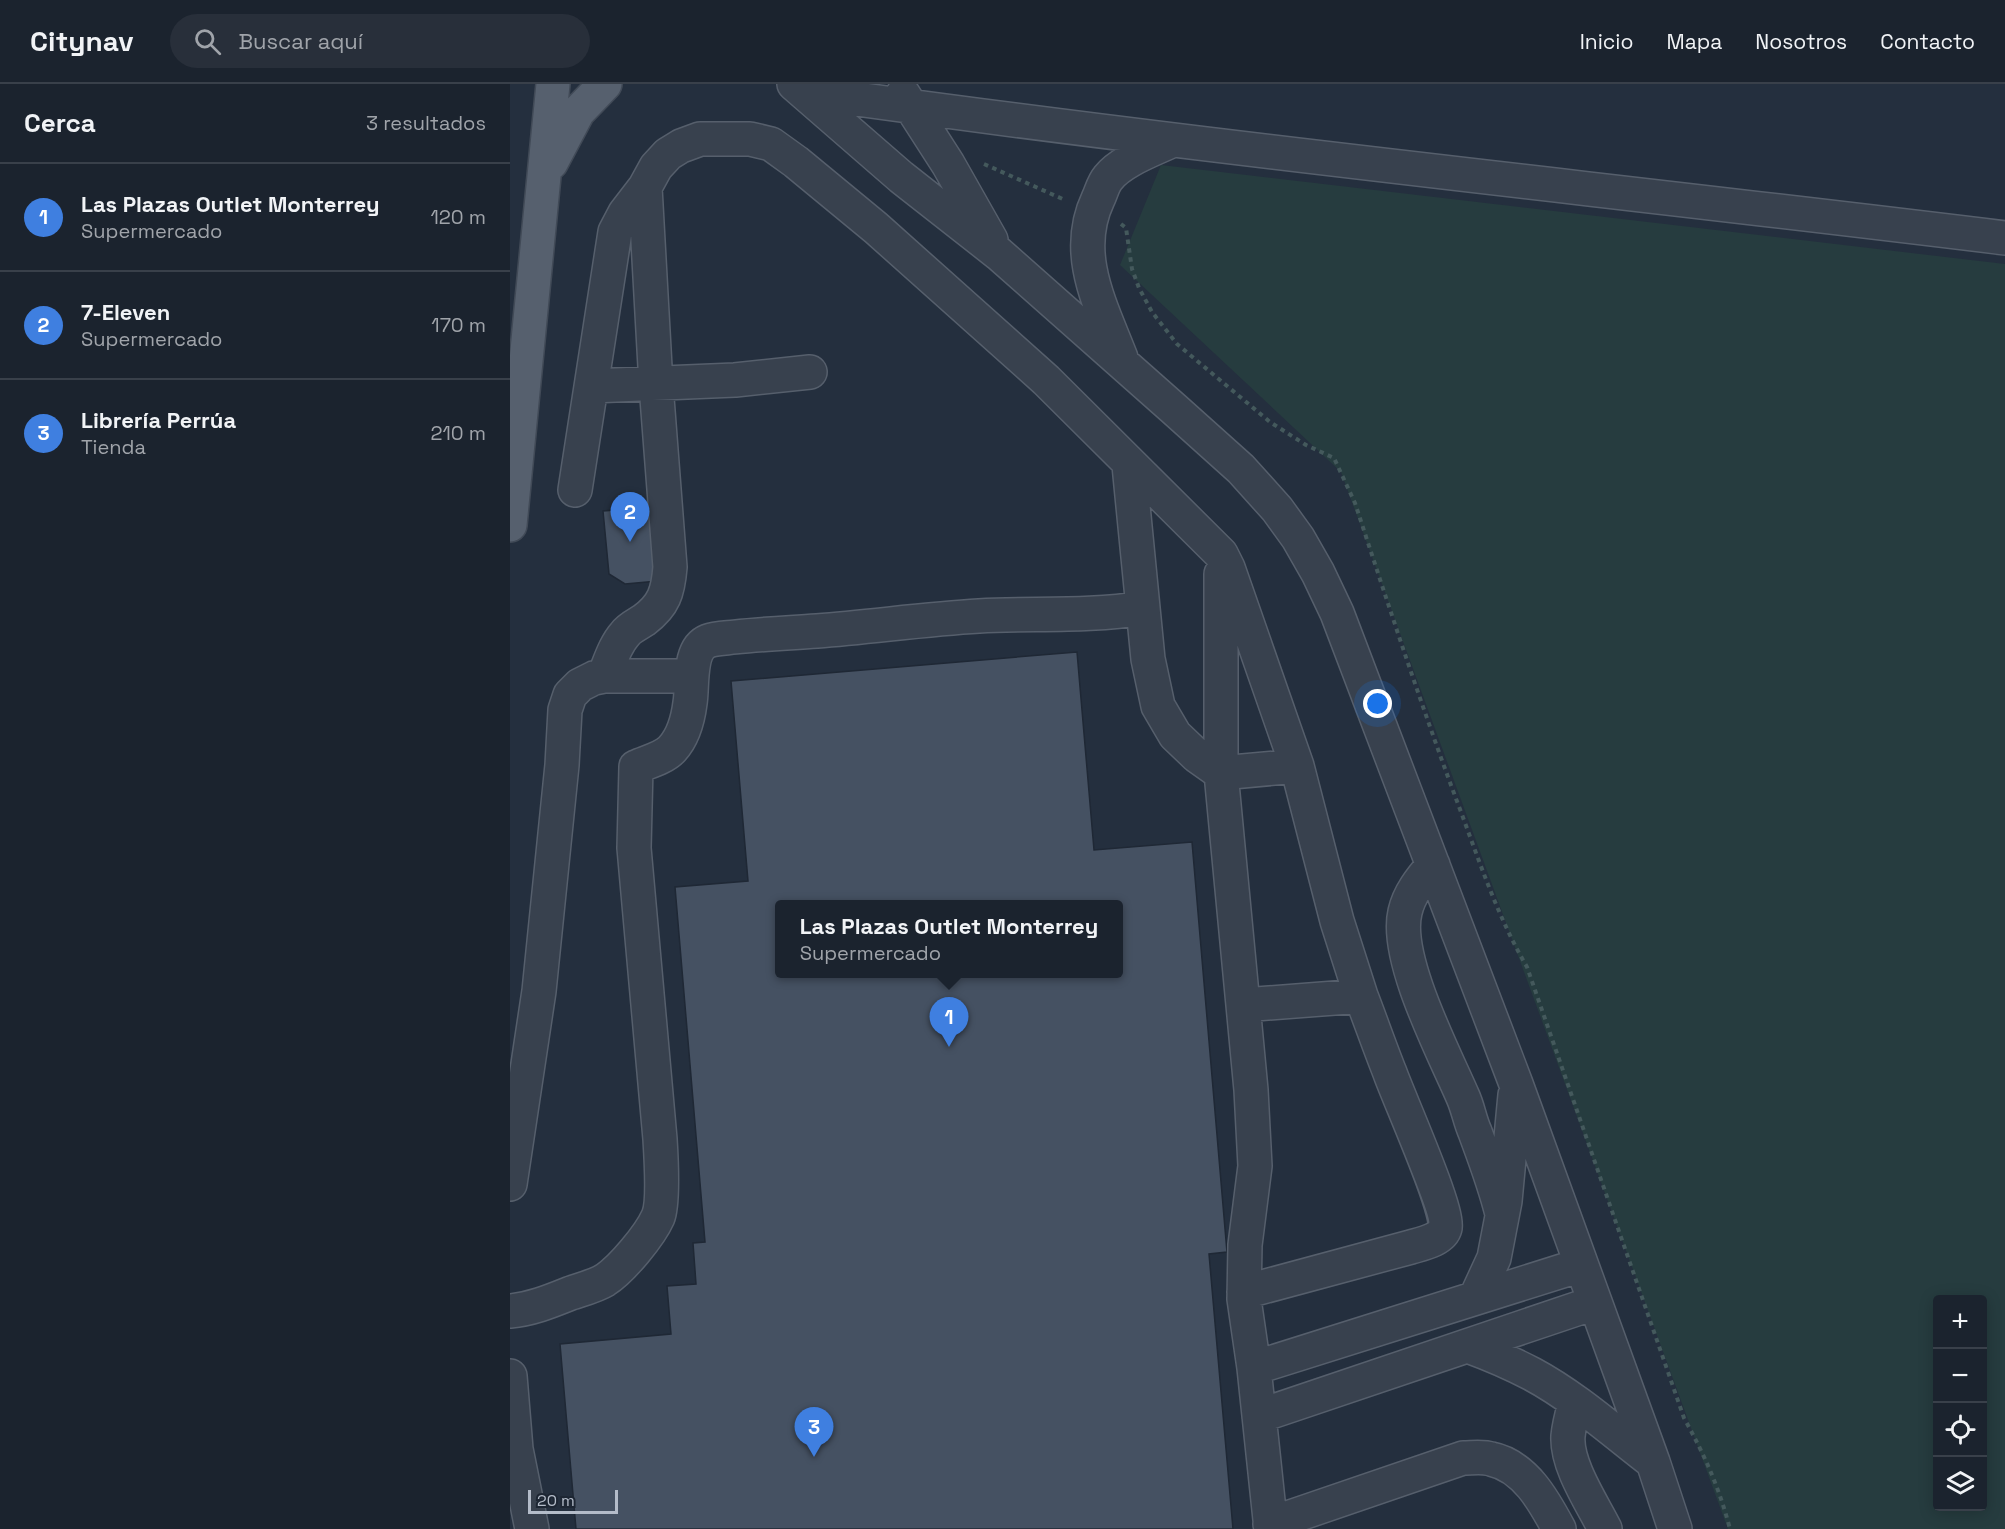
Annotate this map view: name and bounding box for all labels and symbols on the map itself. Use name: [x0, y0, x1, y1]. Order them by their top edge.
pin: 2: [610, 492, 650, 542]
your location: [1363, 689, 1392, 718]
pin: 1: [930, 998, 968, 1047]
pin: 3: [794, 1408, 834, 1457]
scale bar: [528, 1487, 618, 1514]

